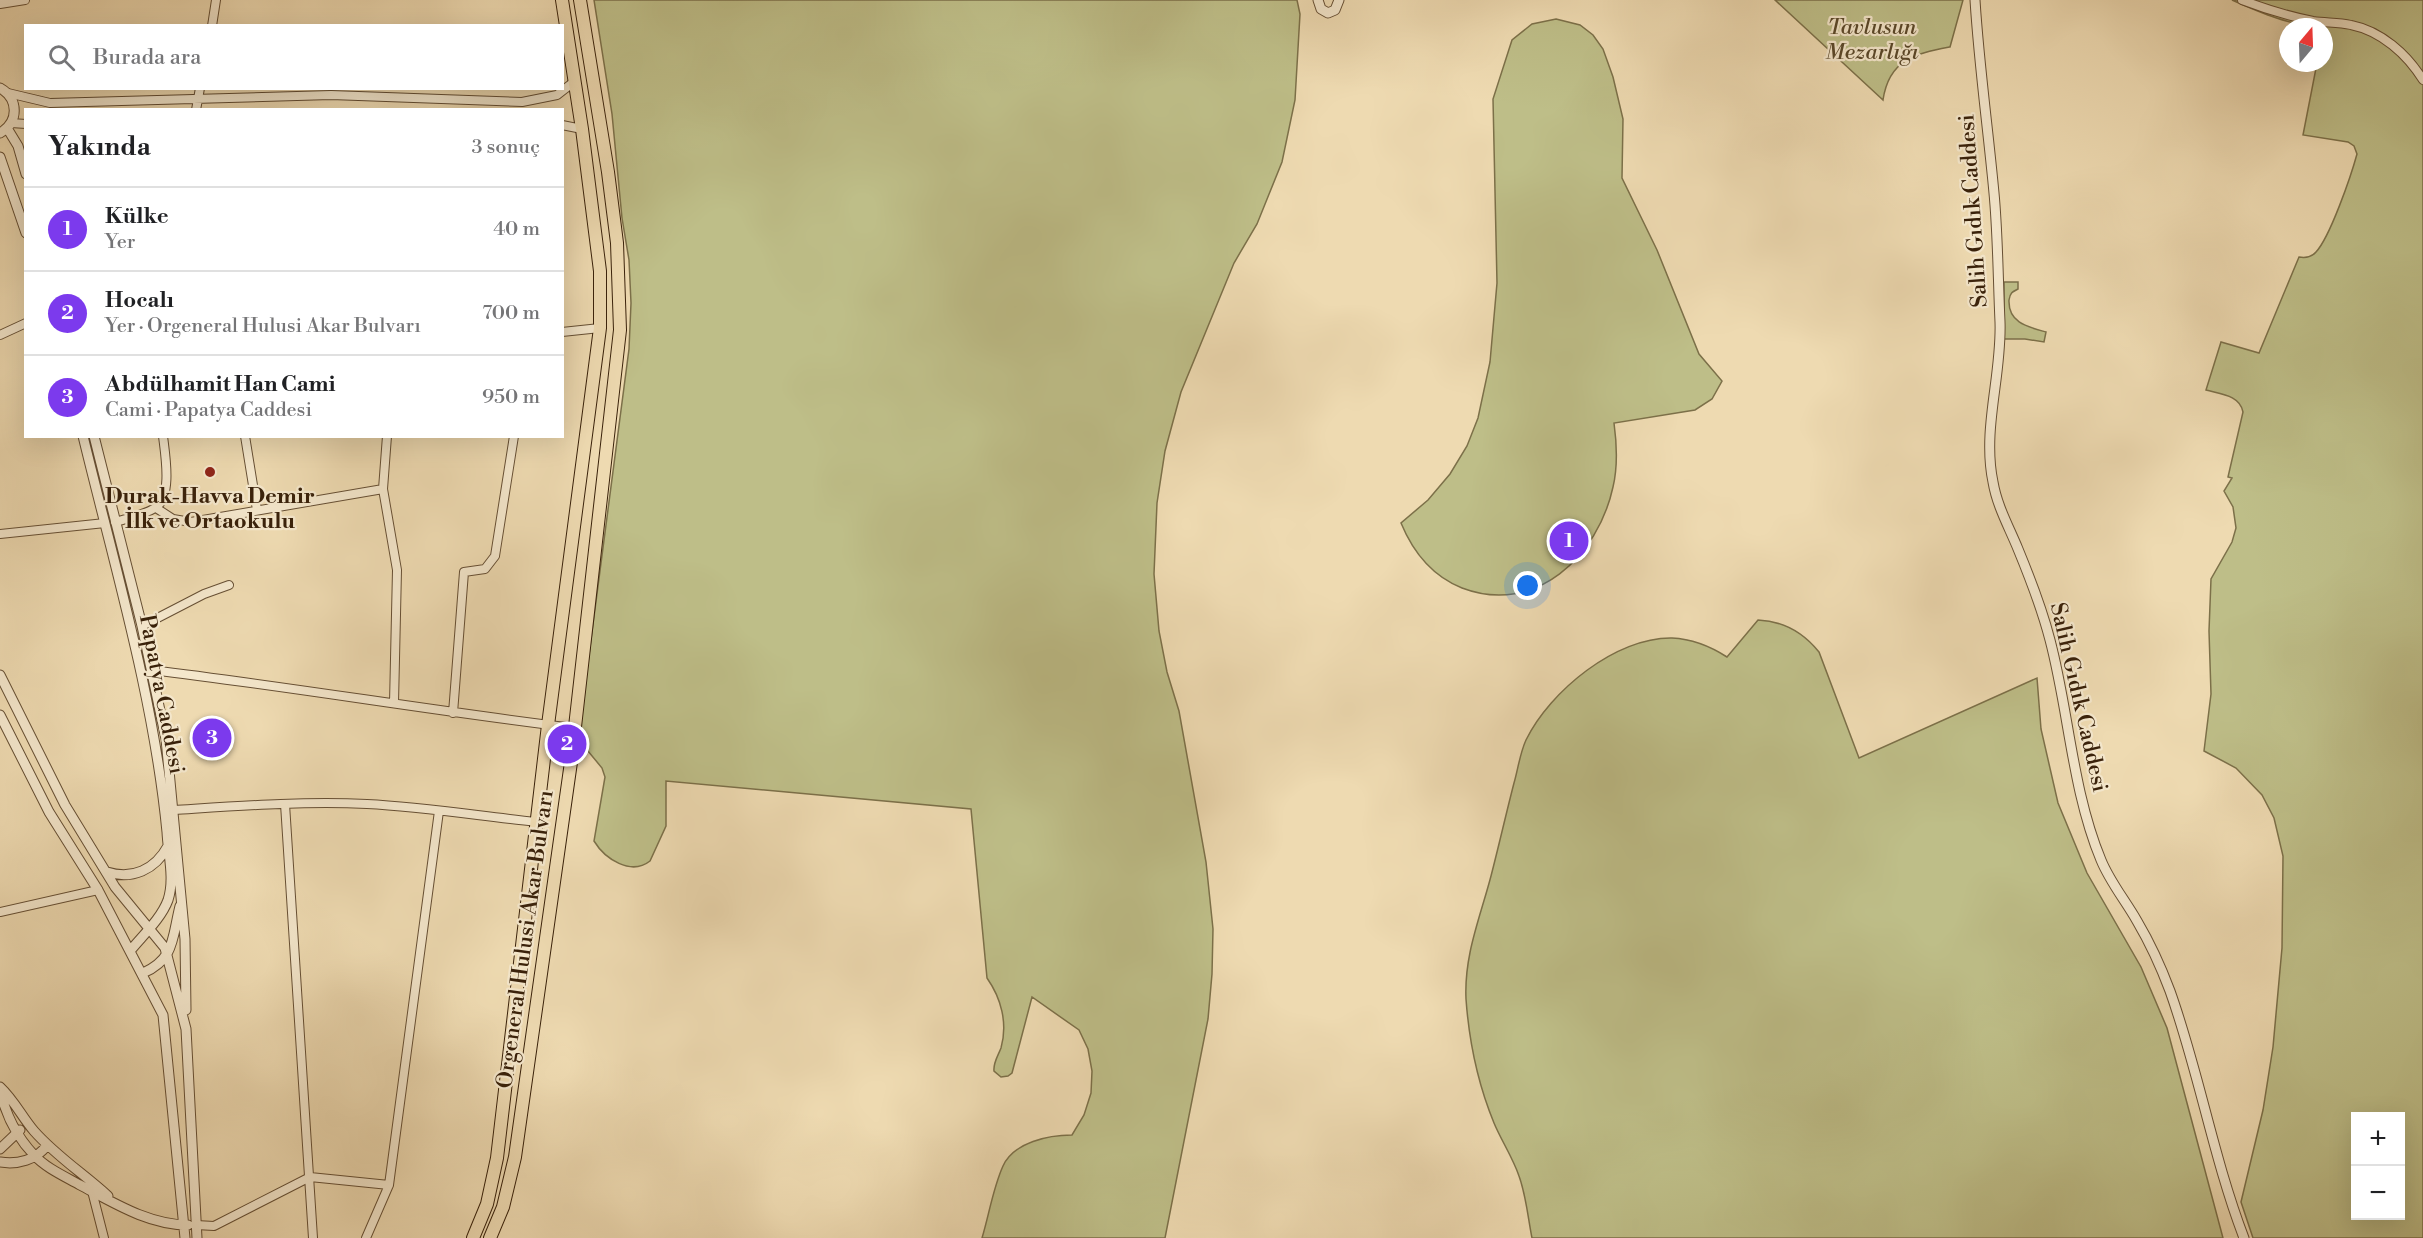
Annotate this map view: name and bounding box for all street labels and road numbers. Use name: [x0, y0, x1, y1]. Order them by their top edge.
street label: Salih Gıdık Caddesi: [1953, 113, 1994, 308]
street label: Salih Gıdık Caddesi: [2044, 600, 2113, 795]
street label: Papatya Caddesi: [133, 612, 190, 776]
street label: Orgeneral Hulusi Akar Bulvarı: [491, 788, 560, 1090]

